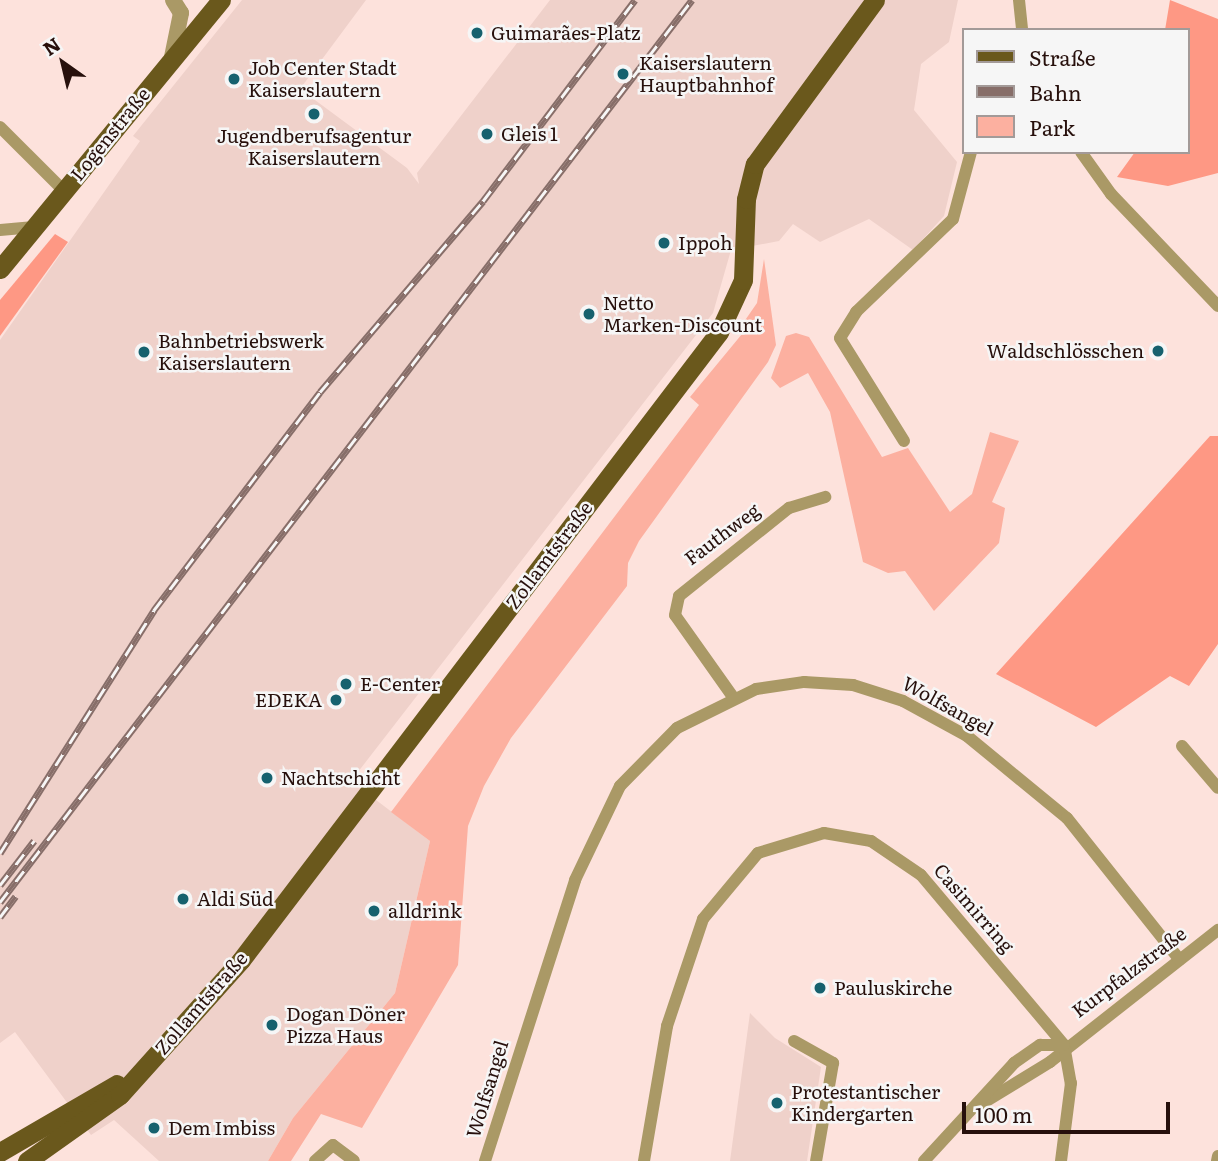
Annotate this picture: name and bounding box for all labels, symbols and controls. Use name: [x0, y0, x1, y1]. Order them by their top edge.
place label: Guimarães-Platz: [491, 22, 640, 44]
marker: Guimarães-Platz: [469, 25, 485, 41]
north arrow: [28, 28, 98, 98]
legend: [962, 28, 1190, 154]
text: N: [37, 30, 66, 62]
text: Straße: [1029, 41, 1096, 72]
place label: Kaiserslautern Hauptbahnhof: [639, 52, 774, 96]
place label: Job Center Stadt Kaiserslautern: [248, 57, 397, 101]
marker: Kaiserslautern Hauptbahnhof: [613, 64, 633, 84]
marker: Job Center Stadt Kaiserslautern: [226, 71, 242, 87]
text: Bahn: [1029, 76, 1082, 107]
street label: Logenstraße: [66, 83, 154, 185]
marker: Jugendberufsagentur Kaiserslautern: [306, 106, 322, 122]
text: Park: [1029, 111, 1075, 142]
place label: Gleis 1: [501, 123, 558, 145]
place label: Jugendberufsagentur Kaiserslautern: [217, 125, 411, 169]
marker: Gleis 1: [479, 126, 495, 142]
place label: Ippoh: [678, 232, 732, 254]
marker: Ippoh: [656, 235, 672, 251]
place label: Netto Marken-Discount: [603, 292, 762, 336]
marker: Netto Marken-Discount: [581, 306, 597, 322]
place label: Bahnbetriebswerk Kaiserslautern: [158, 330, 324, 374]
place label: Waldschlösschen: [987, 340, 1144, 362]
marker: Waldschlösschen: [1150, 343, 1166, 359]
marker: Bahnbetriebswerk Kaiserslautern: [136, 344, 152, 360]
street label: Zollamtstraße: [501, 497, 597, 613]
street label: Fauthweg: [680, 498, 764, 570]
street label: Wolfsangel: [898, 672, 998, 740]
place label: E-Center: [360, 673, 440, 695]
marker: E-Center: [338, 676, 354, 692]
place label: EDEKA: [255, 689, 322, 711]
marker: EDEKA: [328, 692, 344, 708]
place label: Nachtschicht: [281, 767, 401, 789]
marker: Nachtschicht: [259, 770, 275, 786]
street label: Casimirring: [929, 859, 1019, 957]
place label: Aldi Süd: [197, 888, 274, 910]
marker: Aldi Süd: [175, 891, 191, 907]
place label: alldrink: [388, 900, 462, 922]
marker: alldrink: [366, 903, 382, 919]
street label: Kurpfalzstraße: [1067, 922, 1191, 1022]
street label: Zollamtstraße: [150, 947, 252, 1059]
place label: Pauluskirche: [834, 977, 952, 999]
marker: Pauluskirche: [812, 980, 828, 996]
place label: Dogan Döner Pizza Haus: [286, 1003, 405, 1047]
marker: Dogan Döner Pizza Haus: [264, 1017, 280, 1033]
street label: Wolfsangel: [461, 1037, 513, 1141]
place label: Protestantischer Kindergarten: [791, 1081, 940, 1125]
scale bar: [966, 1088, 1174, 1132]
marker: Protestantischer Kindergarten: [769, 1095, 785, 1111]
text: 100 m: [975, 1098, 1032, 1129]
place label: Dem Imbiss: [168, 1117, 275, 1139]
marker: Dem Imbiss: [146, 1120, 162, 1136]

